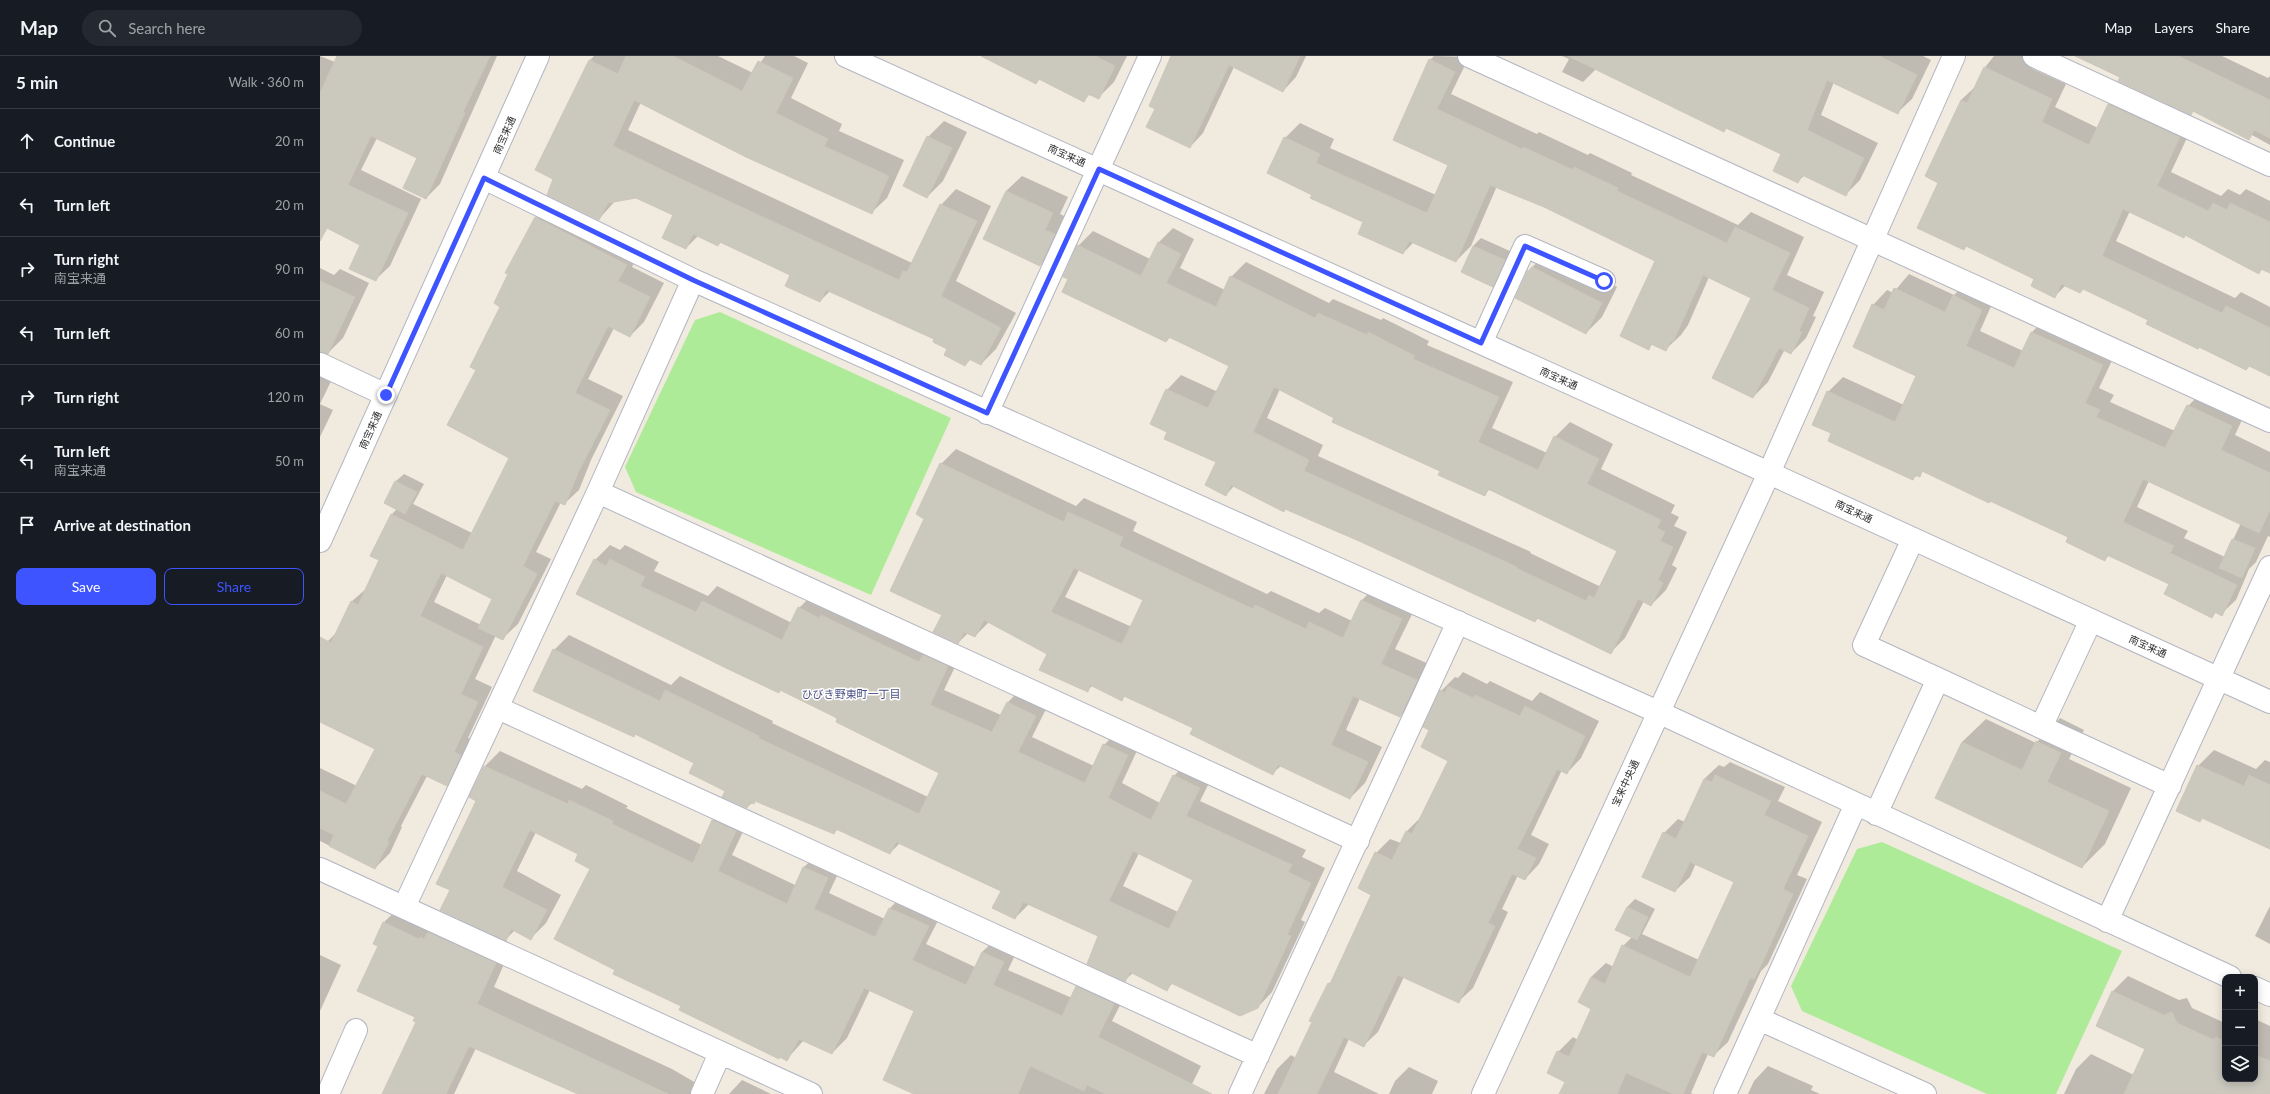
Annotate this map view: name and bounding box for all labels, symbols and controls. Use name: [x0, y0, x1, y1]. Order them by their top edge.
search box: [82, 10, 362, 46]
text: Map: [20, 16, 58, 39]
icon: search: [96, 17, 118, 39]
text: Search here: [128, 19, 206, 37]
text: Map: [2104, 19, 2132, 36]
text: Layers: [2154, 19, 2194, 36]
text: Share: [2216, 19, 2250, 36]
text: 5 min: [16, 72, 58, 93]
text: Walk · 360 m: [228, 74, 304, 90]
street label: 南宝来通: [490, 114, 518, 156]
icon: ahead: [16, 130, 38, 152]
text: Continue: [54, 132, 115, 150]
text: 20 m: [275, 133, 304, 149]
street label: 南宝来通: [1046, 141, 1088, 169]
icon: left: [16, 194, 38, 216]
text: Turn left: [54, 196, 110, 214]
text: 20 m: [275, 197, 304, 213]
text: Turn right: [54, 250, 119, 268]
icon: right: [16, 258, 38, 280]
text: 90 m: [275, 261, 304, 277]
text: 南宝来通: [54, 270, 106, 286]
route start: [1595, 272, 1613, 290]
icon: left: [16, 322, 38, 344]
text: Turn left: [54, 324, 110, 342]
text: 60 m: [275, 325, 304, 341]
street label: 南宝来通: [1538, 364, 1580, 392]
icon: right: [16, 386, 38, 408]
route end: [377, 386, 395, 404]
text: Turn right: [54, 388, 119, 406]
text: 120 m: [267, 389, 304, 405]
street label: 南宝来通: [356, 409, 384, 451]
text: Turn left: [54, 442, 110, 460]
icon: left: [16, 450, 38, 472]
text: 50 m: [275, 453, 304, 469]
text: 南宝来通: [54, 462, 106, 478]
street label: 南宝来通: [1833, 497, 1875, 525]
icon: arrive: [16, 514, 38, 536]
text: Arrive at destination: [54, 516, 191, 534]
button: Save: [16, 568, 156, 605]
button: Share: [164, 568, 304, 605]
street label: 南宝来通: [2127, 632, 2169, 660]
district label: ひびき野東町一丁目: [802, 687, 901, 700]
street label: 宝来中央通: [1609, 758, 1641, 808]
map controls: [2222, 974, 2258, 1082]
button: +: [2222, 974, 2258, 1010]
button: −: [2222, 1010, 2258, 1046]
button: layers: [2222, 1046, 2258, 1082]

